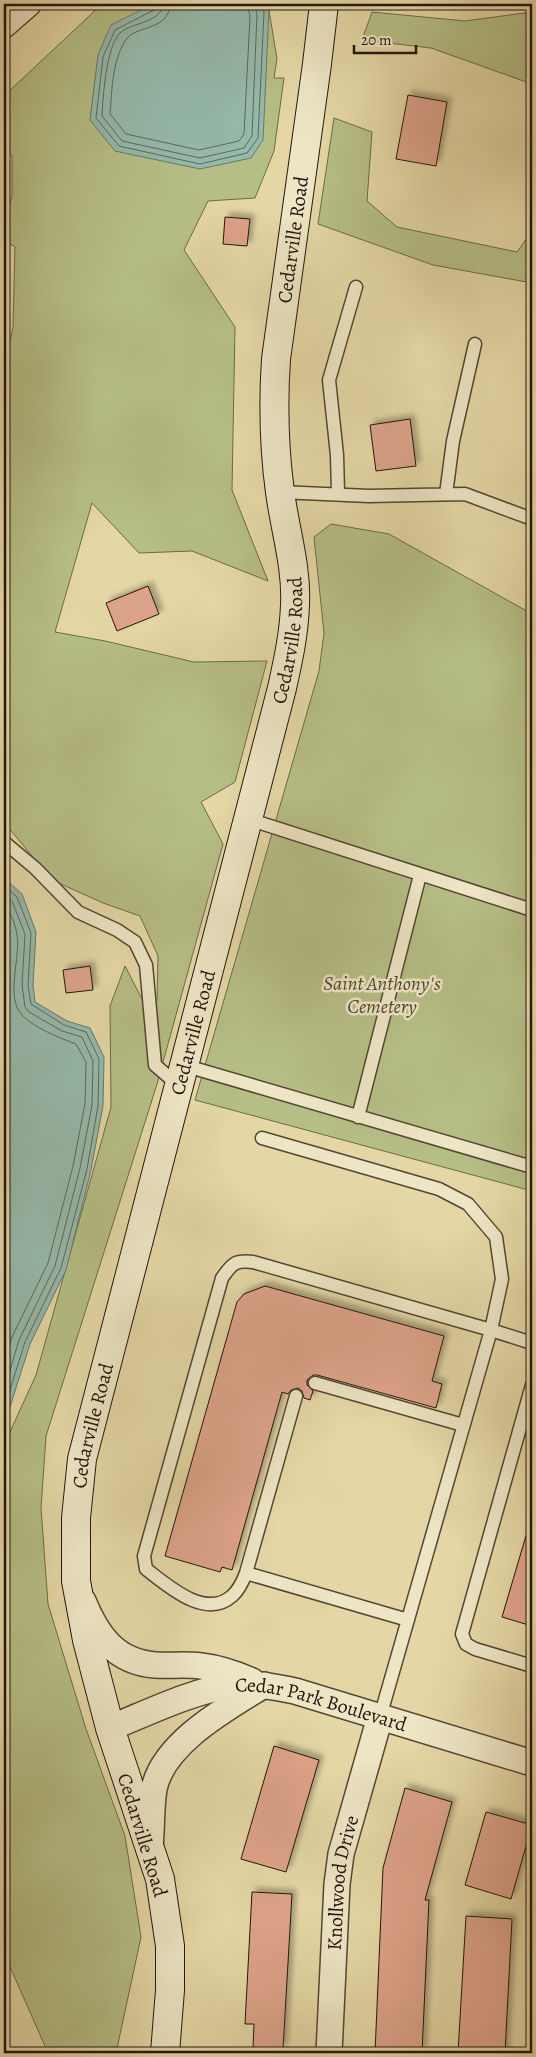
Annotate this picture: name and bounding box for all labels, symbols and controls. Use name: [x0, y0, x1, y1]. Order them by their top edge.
scale bar: [354, 22, 416, 54]
text: 20 m: [361, 30, 392, 50]
street label: Cedarville Road: [271, 174, 315, 305]
street label: Cedarville Road: [265, 576, 309, 707]
street label: Cedarville Road: [164, 967, 222, 1098]
park label: Saint Anthony's Cemetery: [323, 970, 441, 1020]
street label: Cedarville Road: [66, 1360, 120, 1490]
street label: Cedar Park Boulevard: [235, 1671, 410, 1738]
street label: Cedarville Road: [111, 1770, 174, 1901]
street label: Knollwood Drive: [321, 1812, 365, 1951]

